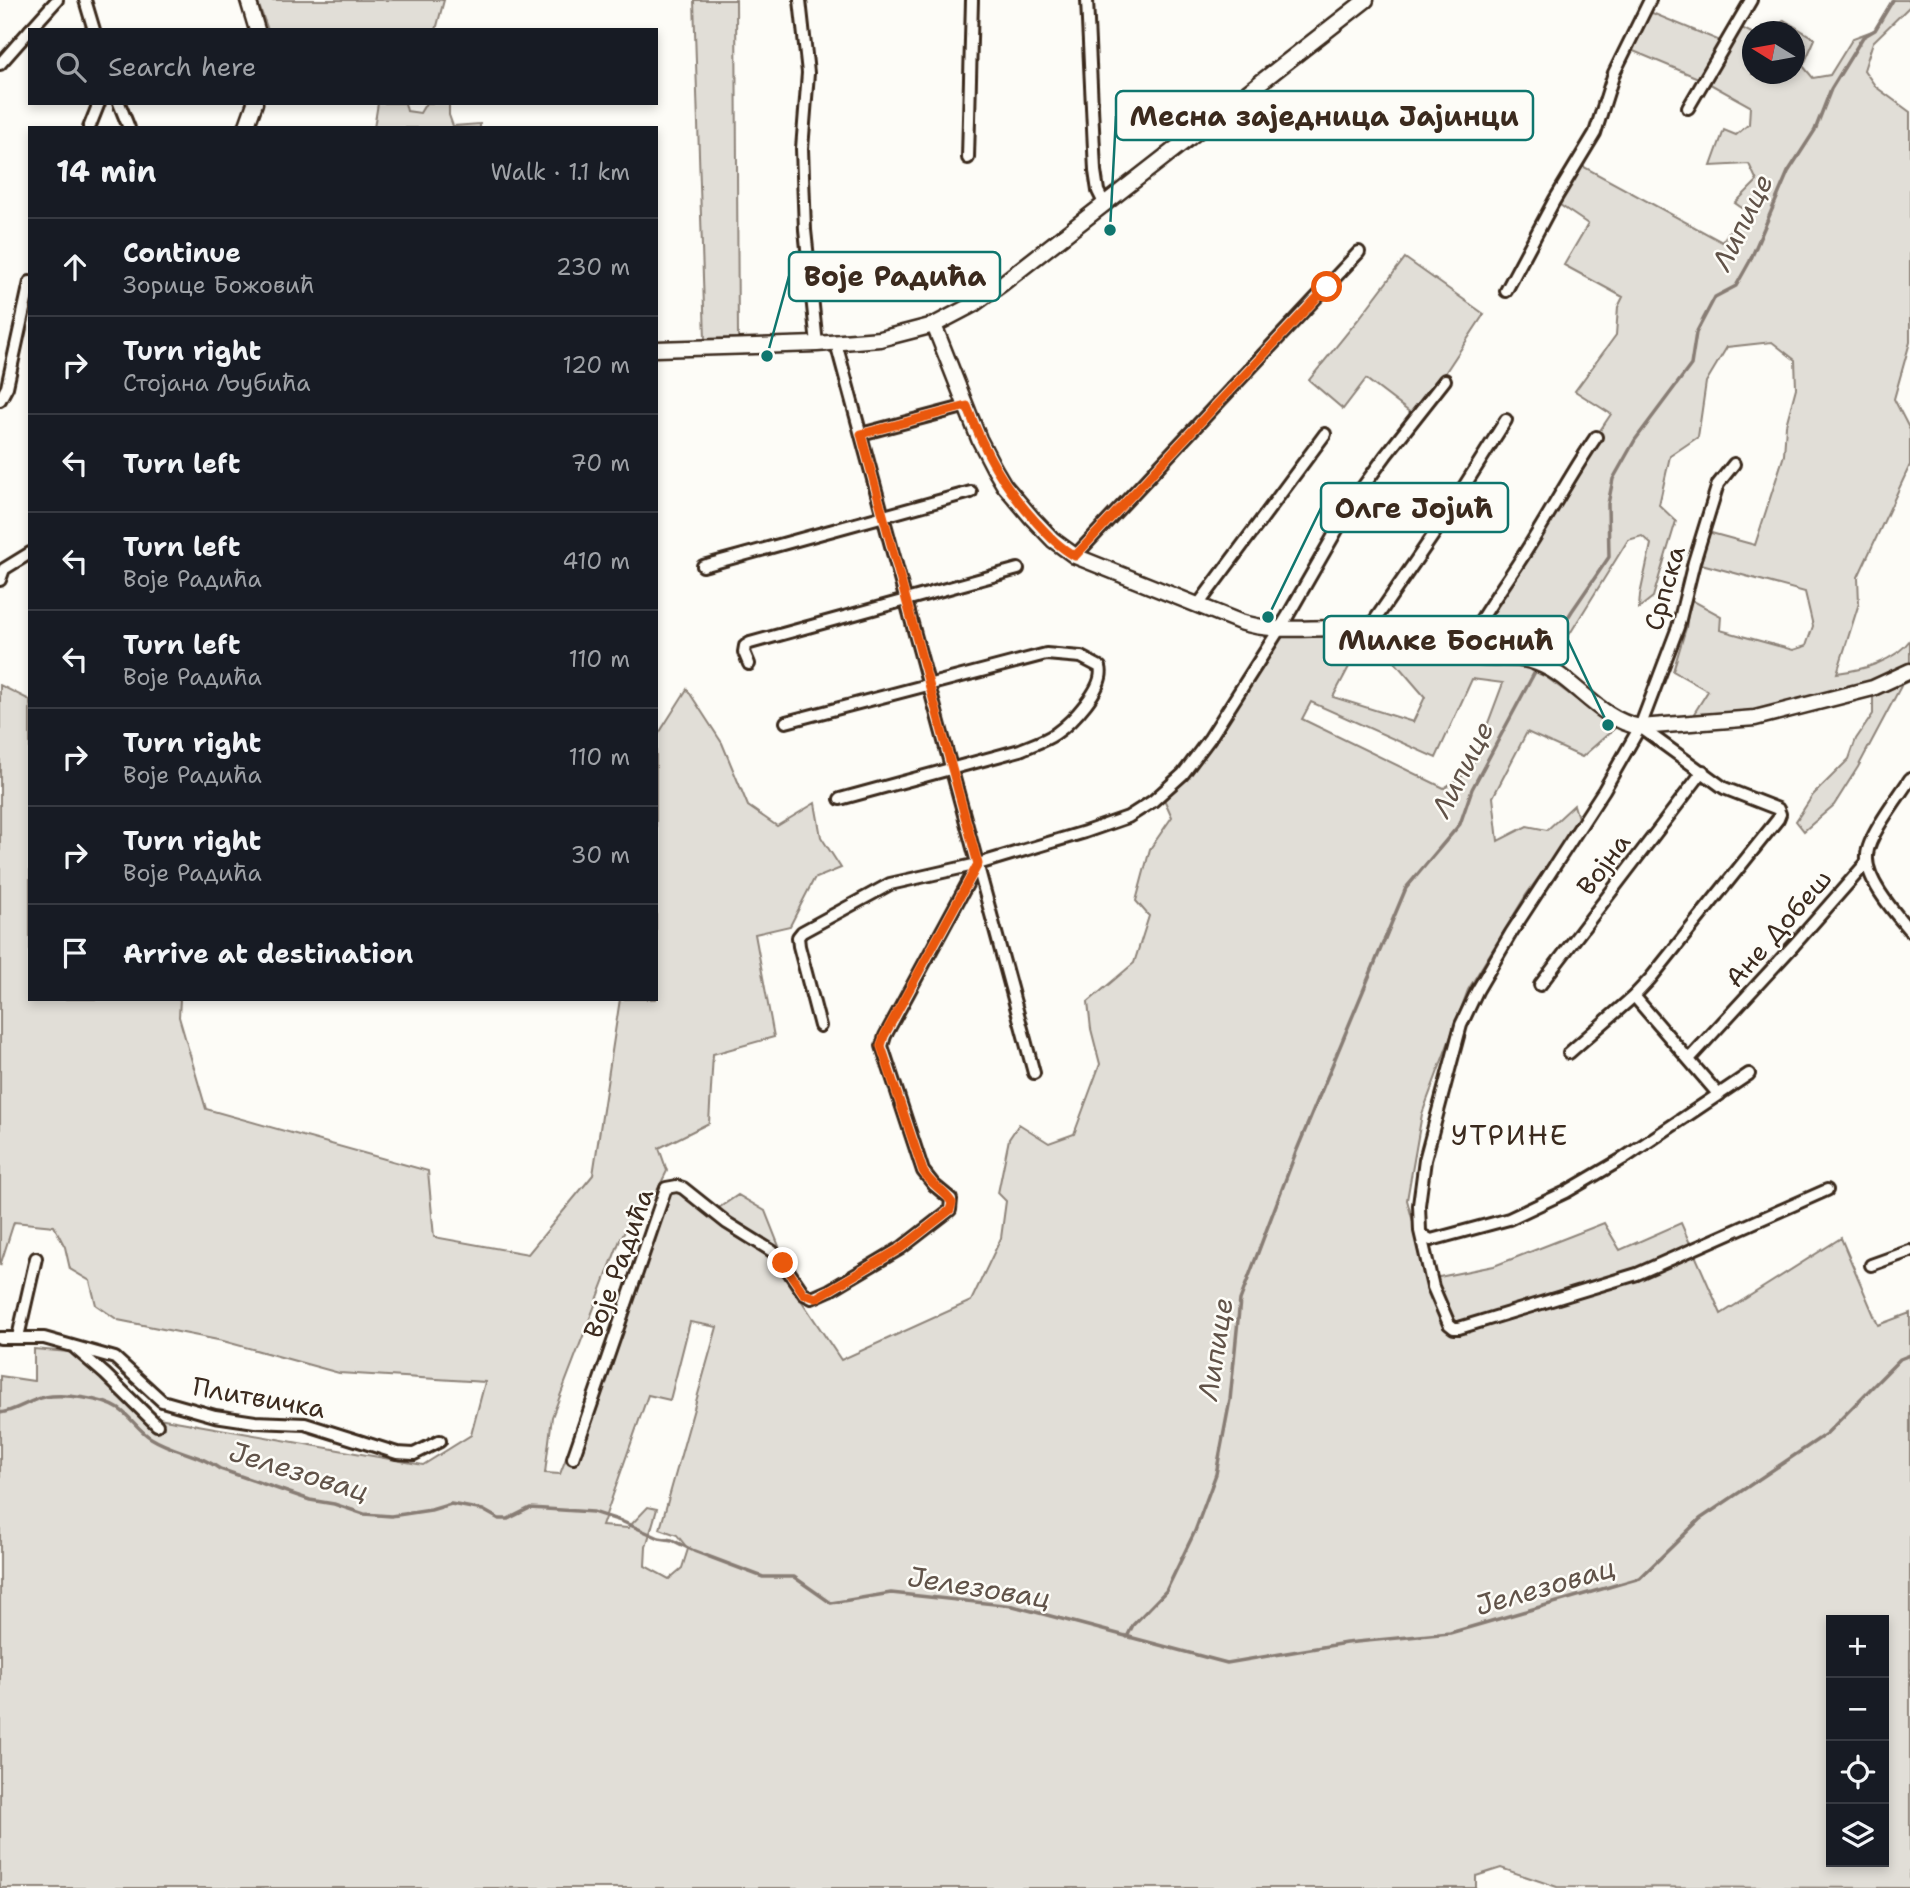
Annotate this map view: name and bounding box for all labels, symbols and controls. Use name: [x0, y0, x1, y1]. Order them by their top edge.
north arrow: [1742, 21, 1805, 84]
search box: [28, 28, 658, 105]
icon: search: [52, 48, 90, 86]
text: Search here: [108, 49, 257, 84]
callout: Месна заједница Јајинци: [1116, 91, 1533, 140]
text: Месна заједница Јајинци: [1129, 97, 1519, 135]
text: 14 min: [56, 151, 156, 192]
text: Walk · 1.1 km: [491, 157, 630, 187]
water label: Липице: [1702, 167, 1782, 278]
text: Continue: [123, 235, 241, 270]
icon: ahead: [56, 248, 94, 286]
text: 230 m: [556, 252, 630, 282]
callout: Воје Радића: [789, 252, 1000, 301]
text: Воје Радића: [804, 257, 986, 295]
text: Зорице Божовић: [123, 270, 315, 300]
route start: [1311, 271, 1342, 302]
text: Turn right: [123, 333, 261, 368]
icon: right: [56, 346, 94, 384]
text: 120 m: [562, 350, 630, 380]
text: Стојана Љубића: [123, 368, 310, 398]
icon: left: [56, 444, 94, 482]
text: Turn left: [123, 446, 240, 481]
text: 70 m: [571, 448, 630, 478]
callout: Олге Јојић: [1321, 483, 1508, 532]
text: Олге Јојић: [1334, 489, 1494, 527]
text: Turn left: [123, 529, 240, 564]
street label: Српска: [1635, 541, 1693, 635]
icon: left: [56, 542, 94, 580]
text: 410 m: [562, 546, 630, 576]
text: Воје Радића: [123, 564, 262, 594]
callout: Милке Боснић: [1324, 616, 1568, 665]
text: Милке Боснић: [1338, 621, 1554, 659]
text: Turn left: [123, 627, 240, 662]
icon: left: [56, 640, 94, 678]
text: 110 m: [568, 644, 630, 674]
text: Воје Радића: [123, 662, 262, 692]
water label: Липице: [1421, 714, 1502, 825]
text: Turn right: [123, 725, 261, 760]
icon: right: [56, 738, 94, 776]
text: 110 m: [568, 742, 630, 772]
text: Воје Радића: [123, 760, 262, 790]
text: Turn right: [123, 823, 261, 858]
street label: Војна: [1568, 826, 1638, 902]
icon: right: [56, 836, 94, 874]
text: 30 m: [571, 840, 630, 870]
text: Воје Радића: [123, 858, 262, 888]
street label: Ане Добеш: [1717, 862, 1839, 994]
icon: arrive: [56, 934, 94, 972]
text: Arrive at destination: [123, 936, 413, 971]
district label: УТРИНЕ: [1451, 1116, 1569, 1154]
street label: Воје Радића: [575, 1183, 661, 1343]
route end: [767, 1247, 798, 1278]
water label: Липице: [1188, 1295, 1242, 1404]
street label: Плитвичка: [190, 1368, 328, 1426]
water label: Јелезовац: [225, 1432, 373, 1510]
water label: Јелезовац: [1471, 1548, 1619, 1624]
water label: Јелезовац: [905, 1557, 1053, 1617]
map controls: [1826, 1615, 1889, 1867]
button: +: [1826, 1615, 1889, 1678]
button: −: [1826, 1678, 1889, 1741]
button: locate: [1826, 1741, 1889, 1804]
button: layers: [1826, 1804, 1889, 1867]

